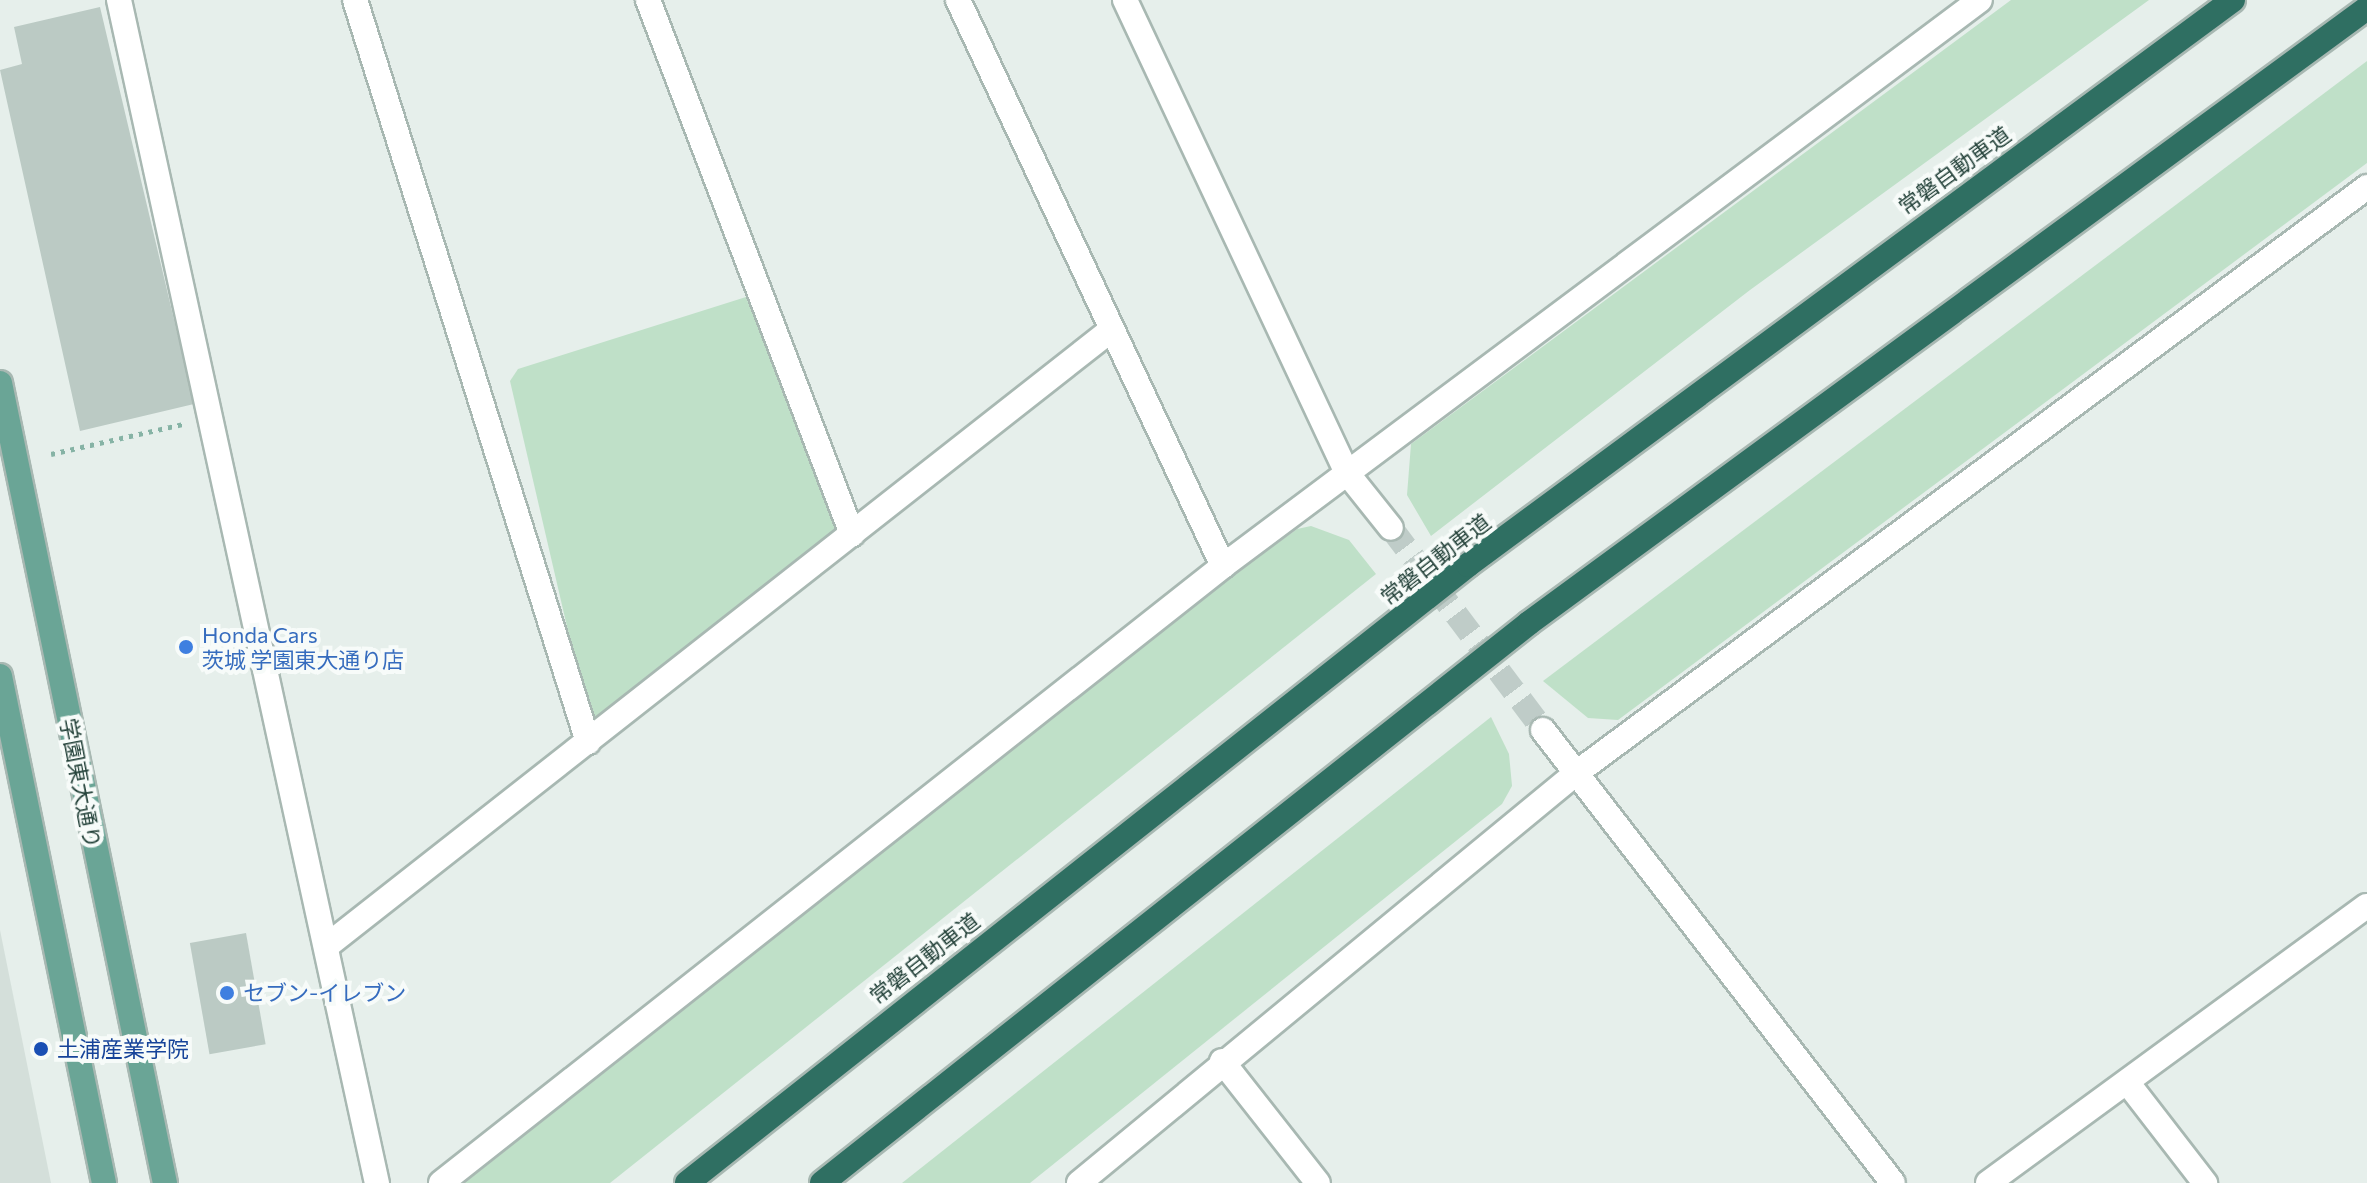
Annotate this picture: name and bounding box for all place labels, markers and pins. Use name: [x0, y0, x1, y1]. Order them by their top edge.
place label: Honda Cars 茨城 学園東大通り店: [202, 621, 404, 672]
marker: Honda Cars 茨城 学園東大通り店: [177, 638, 195, 656]
place label: セブン-イレブン: [243, 980, 406, 1006]
marker: セブン-イレブン: [218, 984, 236, 1002]
place label: 土浦産業学院: [57, 1036, 189, 1062]
marker: 土浦産業学院: [32, 1040, 50, 1058]

